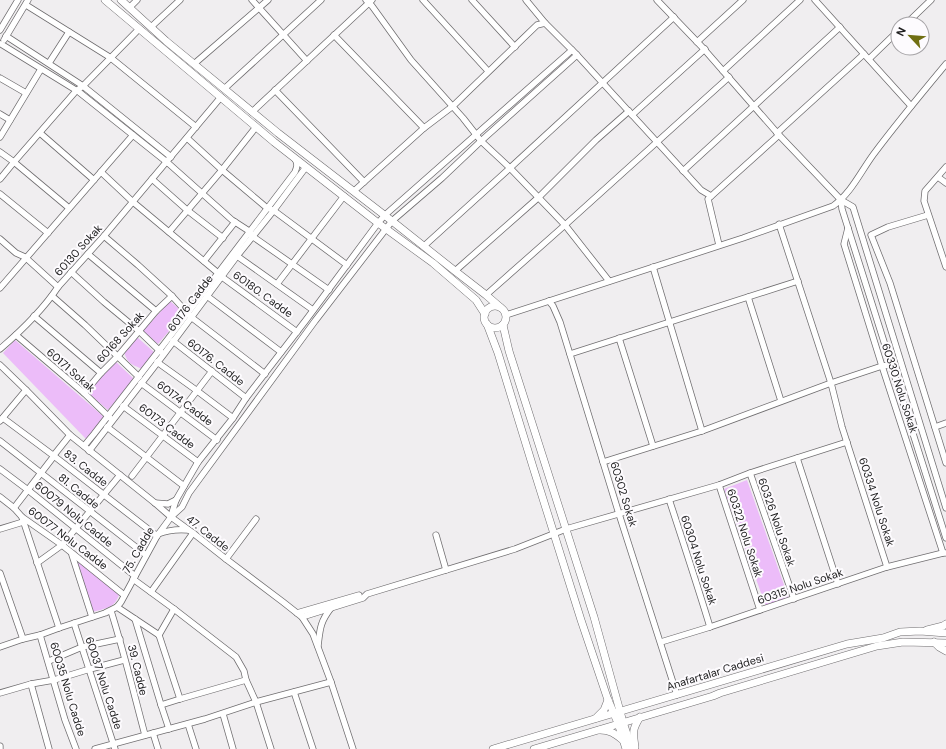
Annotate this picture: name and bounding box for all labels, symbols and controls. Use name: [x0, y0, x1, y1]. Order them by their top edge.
north arrow: [890, 16, 930, 56]
text: N: [893, 25, 909, 38]
street label: 60130 Sokak: [51, 221, 105, 279]
street label: 60180. Cadde: [230, 268, 296, 320]
street label: 60176 Cadde: [164, 272, 216, 334]
street label: 60168 Sokak: [93, 308, 147, 366]
street label: 60176. Cadde: [185, 335, 247, 389]
street label: 60330 Nolu Sokak: [879, 341, 921, 435]
street label: 60171 Sokak: [44, 345, 99, 395]
street label: 60174 Cadde: [154, 377, 216, 429]
street label: 60173 Cadde: [136, 400, 198, 452]
street label: 83. Cadde: [61, 446, 111, 490]
street label: 60334 Nolu Sokak: [856, 456, 898, 549]
street label: 60302 Sokak: [607, 460, 641, 529]
street label: 81. Cadde: [56, 470, 102, 512]
street label: 60326 Nolu Sokak: [755, 476, 799, 569]
street label: 60079 Nolu Cadde: [32, 478, 116, 550]
street label: 60322 Nolu Sokak: [724, 487, 766, 579]
street label: 60077 Nolu Cadde: [25, 503, 111, 573]
street label: 47. Cadde: [184, 512, 232, 554]
street label: 60304 Nolu Sokak: [678, 513, 720, 607]
street label: 75. Cadde: [119, 524, 157, 576]
street label: 60315 Nolu Sokak: [755, 565, 845, 607]
street label: 60037 Nolu Cadde: [82, 635, 126, 731]
street label: 60035 Nolu Cadde: [47, 640, 89, 738]
street label: 39. Cadde: [125, 643, 151, 697]
street label: Anafartalar Caddesi: [665, 651, 765, 693]

